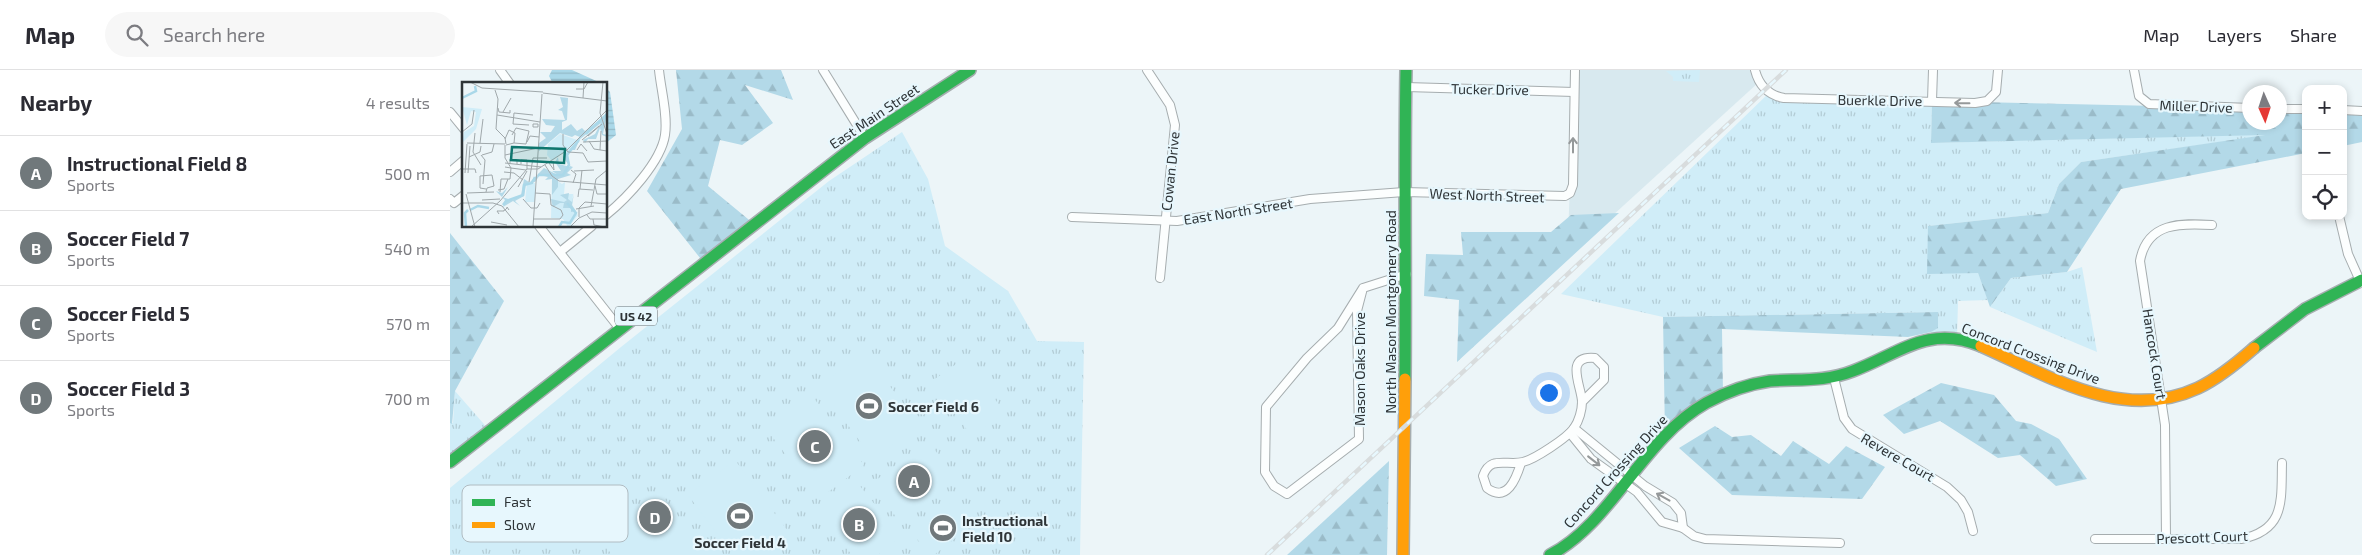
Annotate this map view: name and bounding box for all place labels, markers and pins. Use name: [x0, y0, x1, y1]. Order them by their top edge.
sports icon: Soccer Field 6: [854, 391, 884, 421]
place label: Soccer Field 6: [888, 398, 979, 415]
pin: C: [799, 427, 831, 465]
pin: A: [898, 462, 930, 500]
pin: D: [639, 498, 671, 536]
sports icon: Soccer Field 4: [725, 501, 755, 531]
pin: B: [843, 505, 875, 543]
place label: Instructional Field 10: [962, 512, 1048, 545]
sports icon: Instructional Field 10: [928, 513, 958, 543]
place label: Soccer Field 4: [694, 534, 786, 551]

